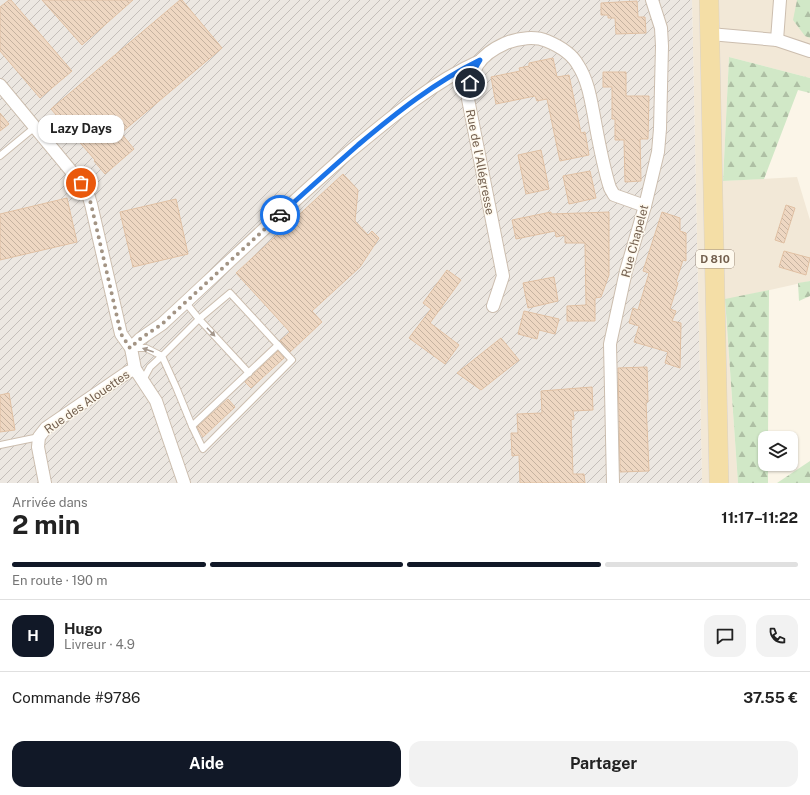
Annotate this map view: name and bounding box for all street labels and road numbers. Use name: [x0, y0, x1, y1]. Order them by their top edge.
street label: Rue de l'Allégresse: [463, 108, 497, 216]
street label: Rue Chapelet: [619, 203, 652, 279]
road number: D 810: [696, 250, 734, 268]
street label: Rue des Alouettes: [42, 367, 132, 437]

